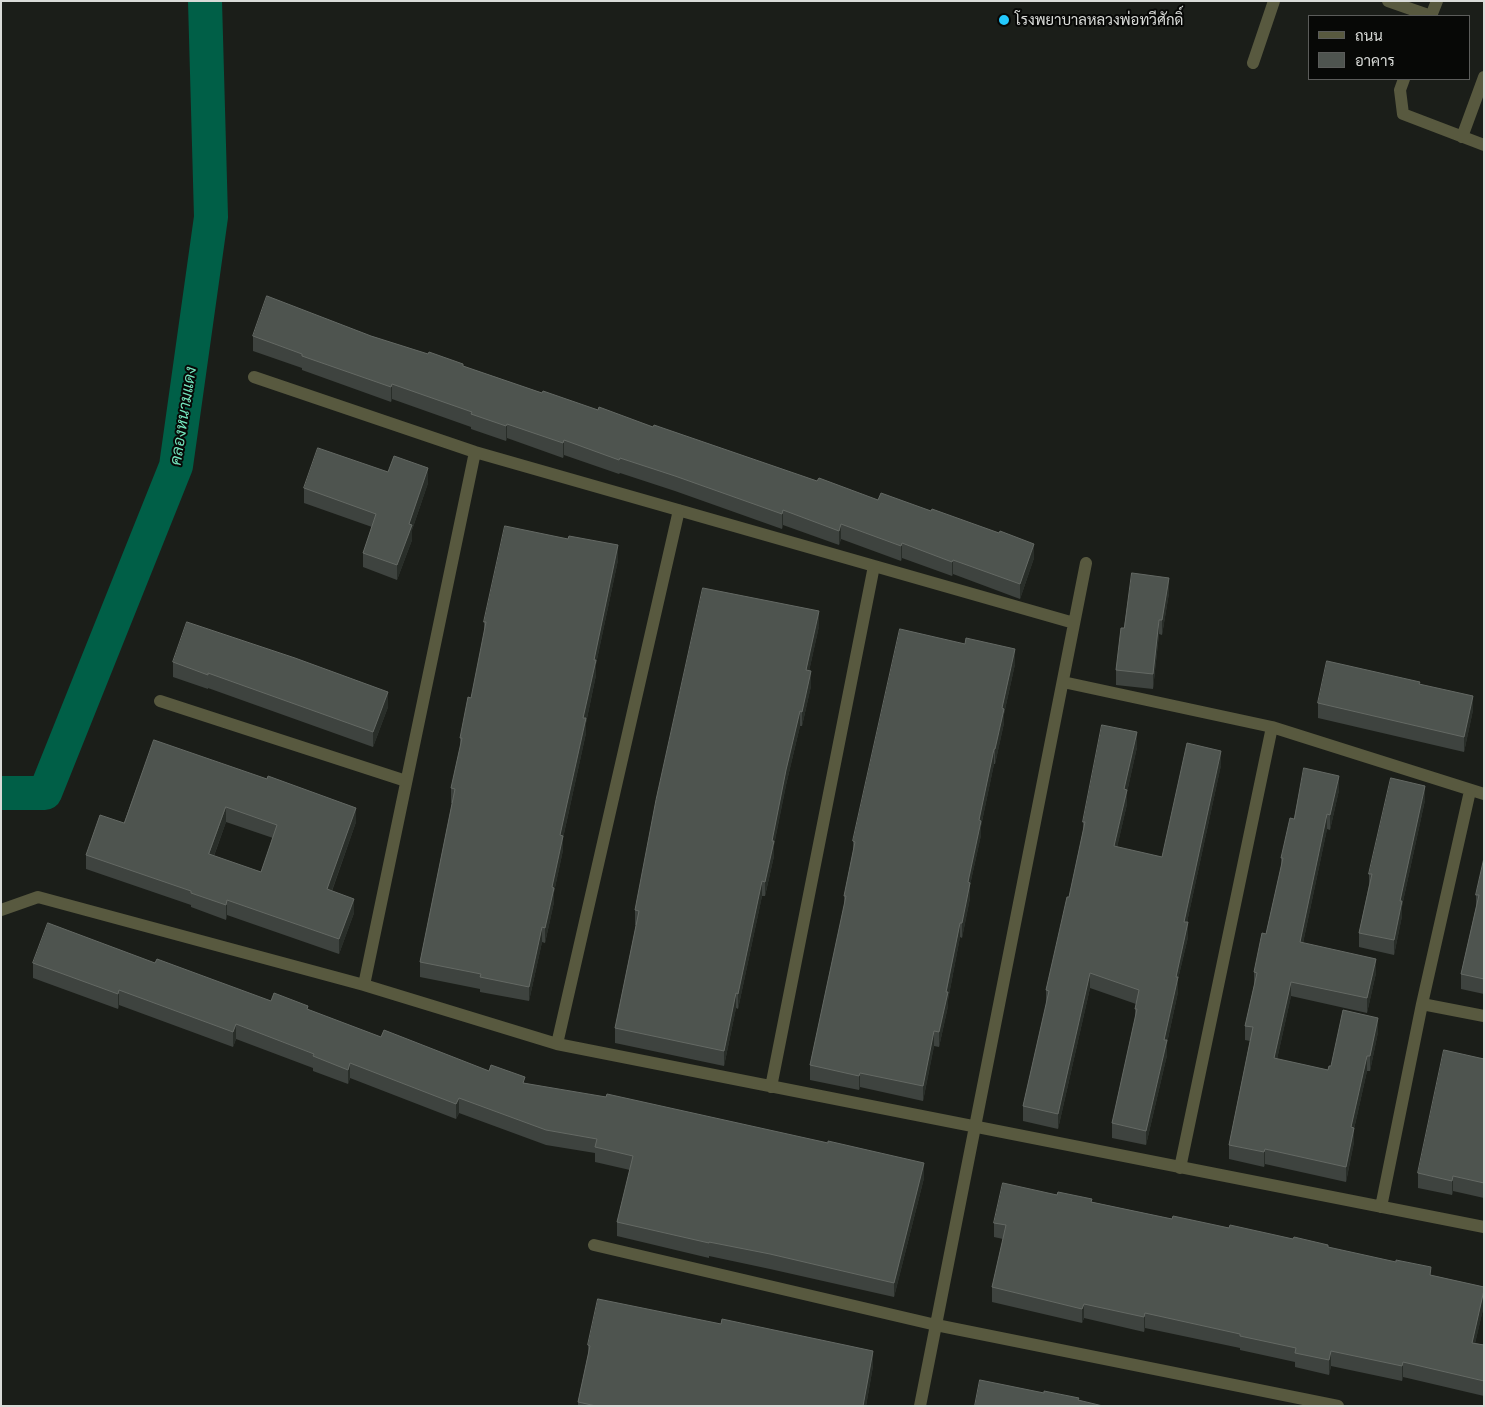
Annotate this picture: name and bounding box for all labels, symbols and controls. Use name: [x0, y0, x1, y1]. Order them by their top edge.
place label: โรงพยาบาลหลวงพ่อทวีศักดิ์: [1015, 11, 1183, 29]
marker: โรงพยาบาลหลวงพ่อทวีศักดิ์: [997, 13, 1011, 27]
legend: [1308, 15, 1470, 80]
text: ถนน: [1355, 26, 1383, 44]
text: อาคาร: [1355, 51, 1395, 69]
water label: คลองหนามแดง: [166, 365, 200, 467]

